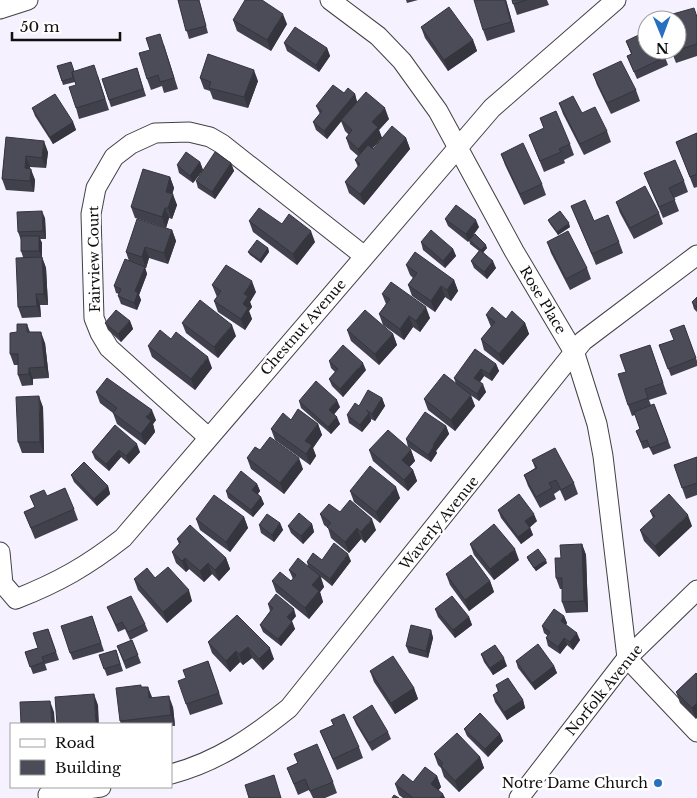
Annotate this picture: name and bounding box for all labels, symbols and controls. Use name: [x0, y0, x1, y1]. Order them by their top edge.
scale bar: [12, 10, 120, 42]
north arrow: [637, 10, 687, 60]
text: 50 m: [20, 17, 60, 36]
text: N: [655, 39, 669, 57]
street label: Fairview Court: [84, 205, 104, 312]
street label: Rose Place: [516, 263, 570, 337]
street label: Chestnut Avenue: [256, 275, 350, 379]
street label: Waverly Avenue: [395, 472, 482, 574]
street label: Norfolk Avenue: [562, 641, 646, 739]
legend: [10, 723, 172, 788]
text: Road: [55, 733, 95, 752]
text: Building: [55, 758, 122, 777]
place label: Notre Dame Church: [502, 774, 648, 792]
marker: Notre Dame Church: [652, 777, 664, 789]

